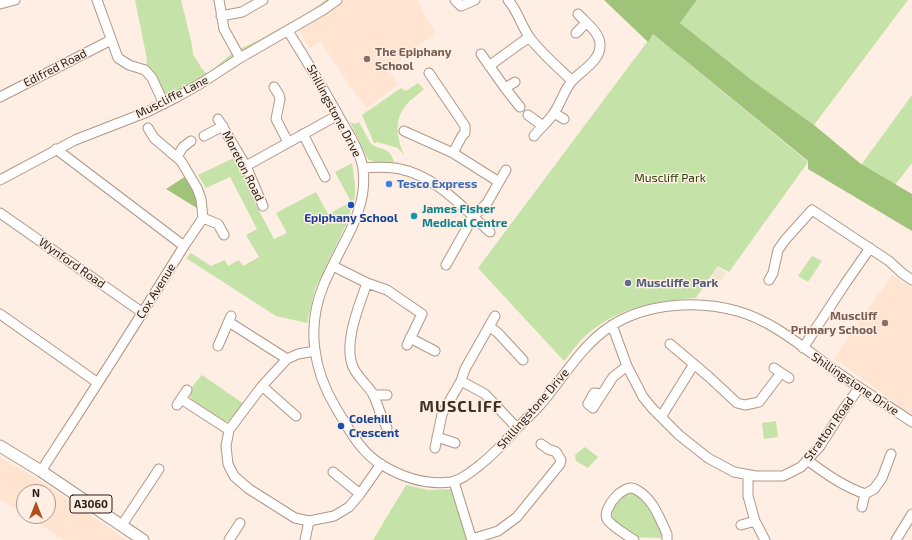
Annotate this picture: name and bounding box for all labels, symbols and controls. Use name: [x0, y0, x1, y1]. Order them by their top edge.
place label: The Epiphany School: [375, 45, 451, 73]
street label: Edifred Road: [21, 46, 89, 90]
marker: The Epiphany School: [362, 54, 372, 64]
street label: Shillingstone Drive: [304, 62, 364, 160]
street label: Muscliffe Lane: [133, 73, 211, 121]
street label: Moreton Road: [219, 128, 267, 204]
park label: Muscliff Park: [634, 171, 706, 185]
place label: Tesco Express: [397, 177, 477, 191]
marker: Tesco Express: [384, 179, 394, 189]
marker: Epiphany School: [346, 200, 356, 210]
place label: James Fisher Medical Centre: [422, 202, 507, 230]
place label: Epiphany School: [304, 211, 398, 225]
marker: James Fisher Medical Centre: [409, 211, 419, 221]
street label: Wynford Road: [36, 235, 108, 291]
street label: Cox Avenue: [133, 261, 179, 321]
place label: Muscliffe Park: [636, 276, 718, 290]
marker: Muscliffe Park: [623, 278, 633, 288]
place label: Muscliff Primary School: [791, 309, 877, 337]
marker: Muscliff Primary School: [880, 318, 890, 328]
street label: Shillingstone Drive: [808, 349, 902, 419]
street label: Shillingstone Drive: [494, 366, 572, 452]
street label: Stratton Road: [801, 394, 857, 464]
district label: MUSCLIFF: [419, 397, 503, 417]
place label: Colehill Crescent: [349, 412, 399, 440]
marker: Colehill Crescent: [336, 421, 346, 431]
north arrow: [16, 484, 56, 524]
text: N: [32, 486, 40, 499]
road number: A3060: [70, 495, 112, 513]

